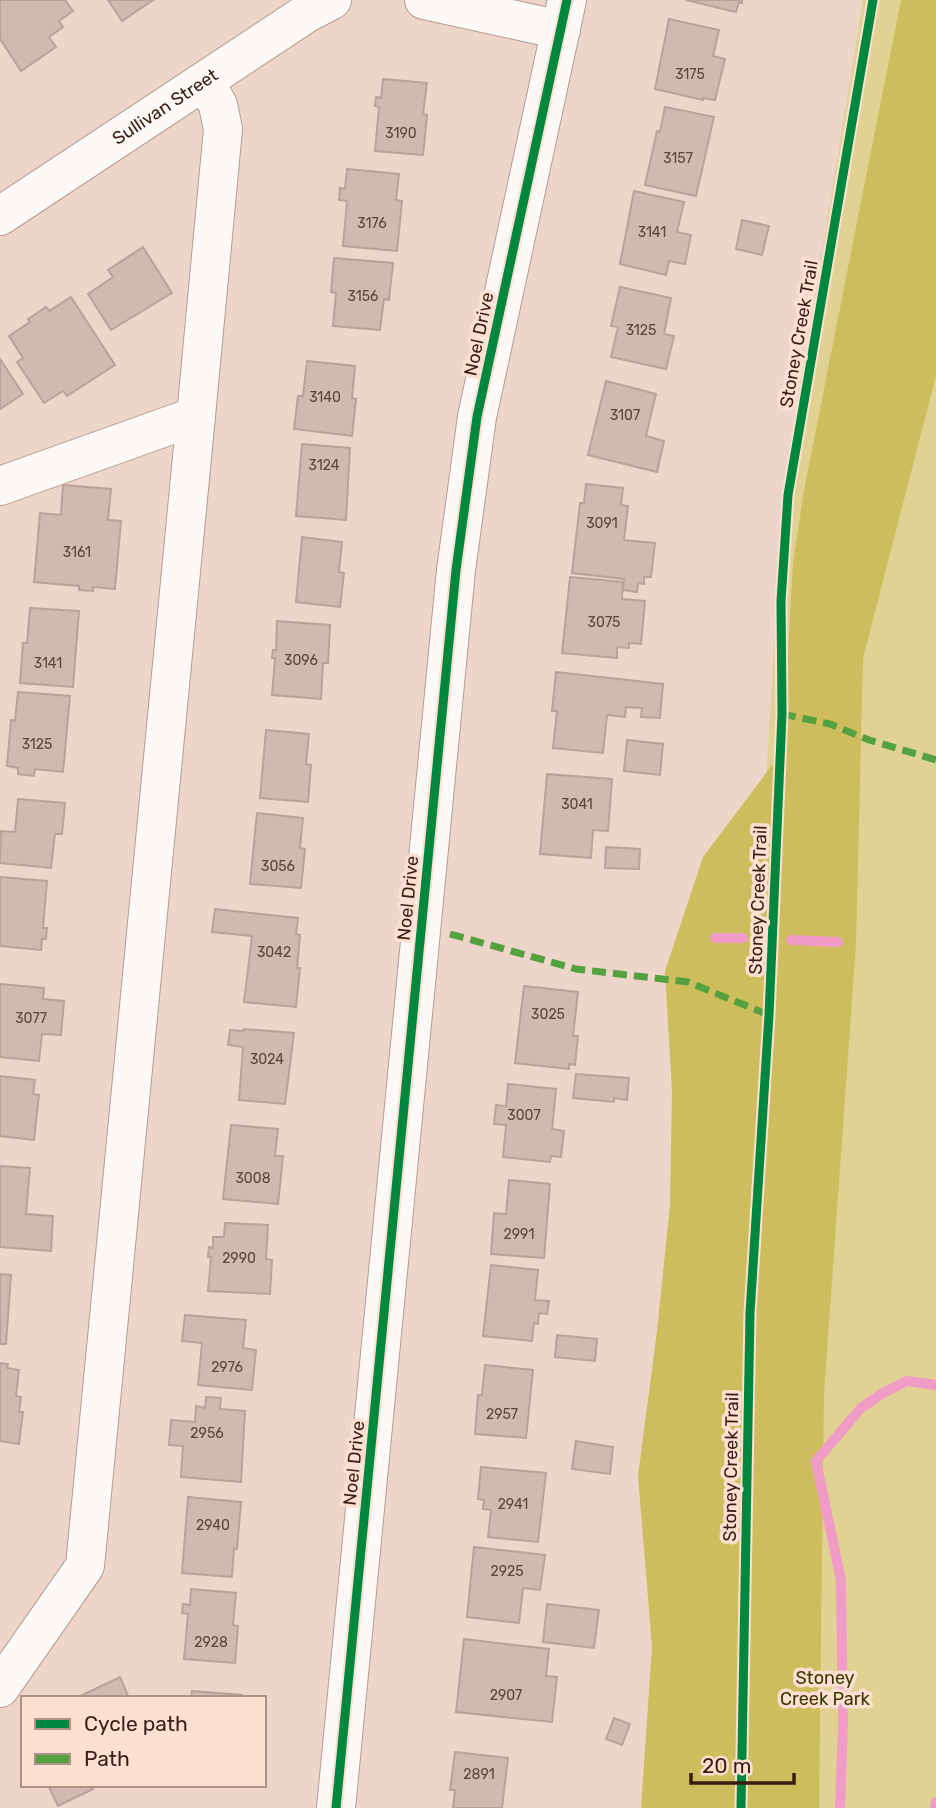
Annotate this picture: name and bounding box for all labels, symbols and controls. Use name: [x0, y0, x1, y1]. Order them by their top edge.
street label: Sullivan Street: [108, 64, 222, 150]
house number: 3175: [675, 66, 705, 83]
house number: 3190: [385, 125, 417, 142]
house number: 3157: [663, 150, 693, 167]
house number: 3176: [357, 215, 387, 232]
house number: 3141: [638, 224, 666, 241]
street label: Stoney Creek Trail: [775, 259, 823, 409]
house number: 3156: [348, 288, 378, 305]
street label: Noel Drive: [459, 290, 499, 378]
house number: 3125: [626, 322, 656, 339]
house number: 3140: [309, 389, 341, 406]
house number: 3107: [610, 407, 640, 424]
house number: 3124: [309, 457, 340, 474]
house number: 3091: [586, 515, 618, 532]
house number: 3161: [63, 544, 91, 561]
house number: 3075: [588, 614, 620, 631]
house number: 3096: [284, 652, 318, 669]
house number: 3141: [34, 655, 62, 672]
house number: 3125: [22, 736, 52, 753]
house number: 3041: [561, 796, 593, 813]
street label: Stoney Creek Trail: [744, 825, 772, 975]
street label: Noel Drive: [393, 855, 423, 941]
house number: 3056: [261, 858, 295, 875]
house number: 3042: [257, 944, 291, 961]
house number: 3025: [531, 1006, 565, 1023]
house number: 3077: [15, 1010, 47, 1027]
house number: 3024: [250, 1051, 284, 1068]
house number: 3007: [507, 1107, 541, 1124]
house number: 3008: [235, 1170, 271, 1187]
house number: 2991: [504, 1226, 534, 1243]
house number: 2990: [222, 1250, 256, 1267]
house number: 2976: [211, 1359, 243, 1376]
street label: Stoney Creek Trail: [719, 1392, 743, 1542]
house number: 2957: [486, 1406, 518, 1423]
street label: Noel Drive: [339, 1420, 369, 1506]
house number: 2956: [190, 1425, 224, 1442]
house number: 2941: [498, 1496, 528, 1513]
house number: 2940: [196, 1517, 230, 1534]
house number: 2925: [490, 1563, 524, 1580]
house number: 2928: [194, 1634, 228, 1651]
park label: Stoney Creek Park: [780, 1667, 871, 1710]
house number: 2907: [490, 1687, 522, 1704]
legend: [21, 1696, 266, 1787]
text: Cycle path: [84, 1711, 188, 1736]
scale bar: [691, 1742, 794, 1786]
text: Path: [84, 1746, 130, 1771]
text: 20 m: [702, 1753, 751, 1778]
house number: 2891: [463, 1766, 495, 1783]

